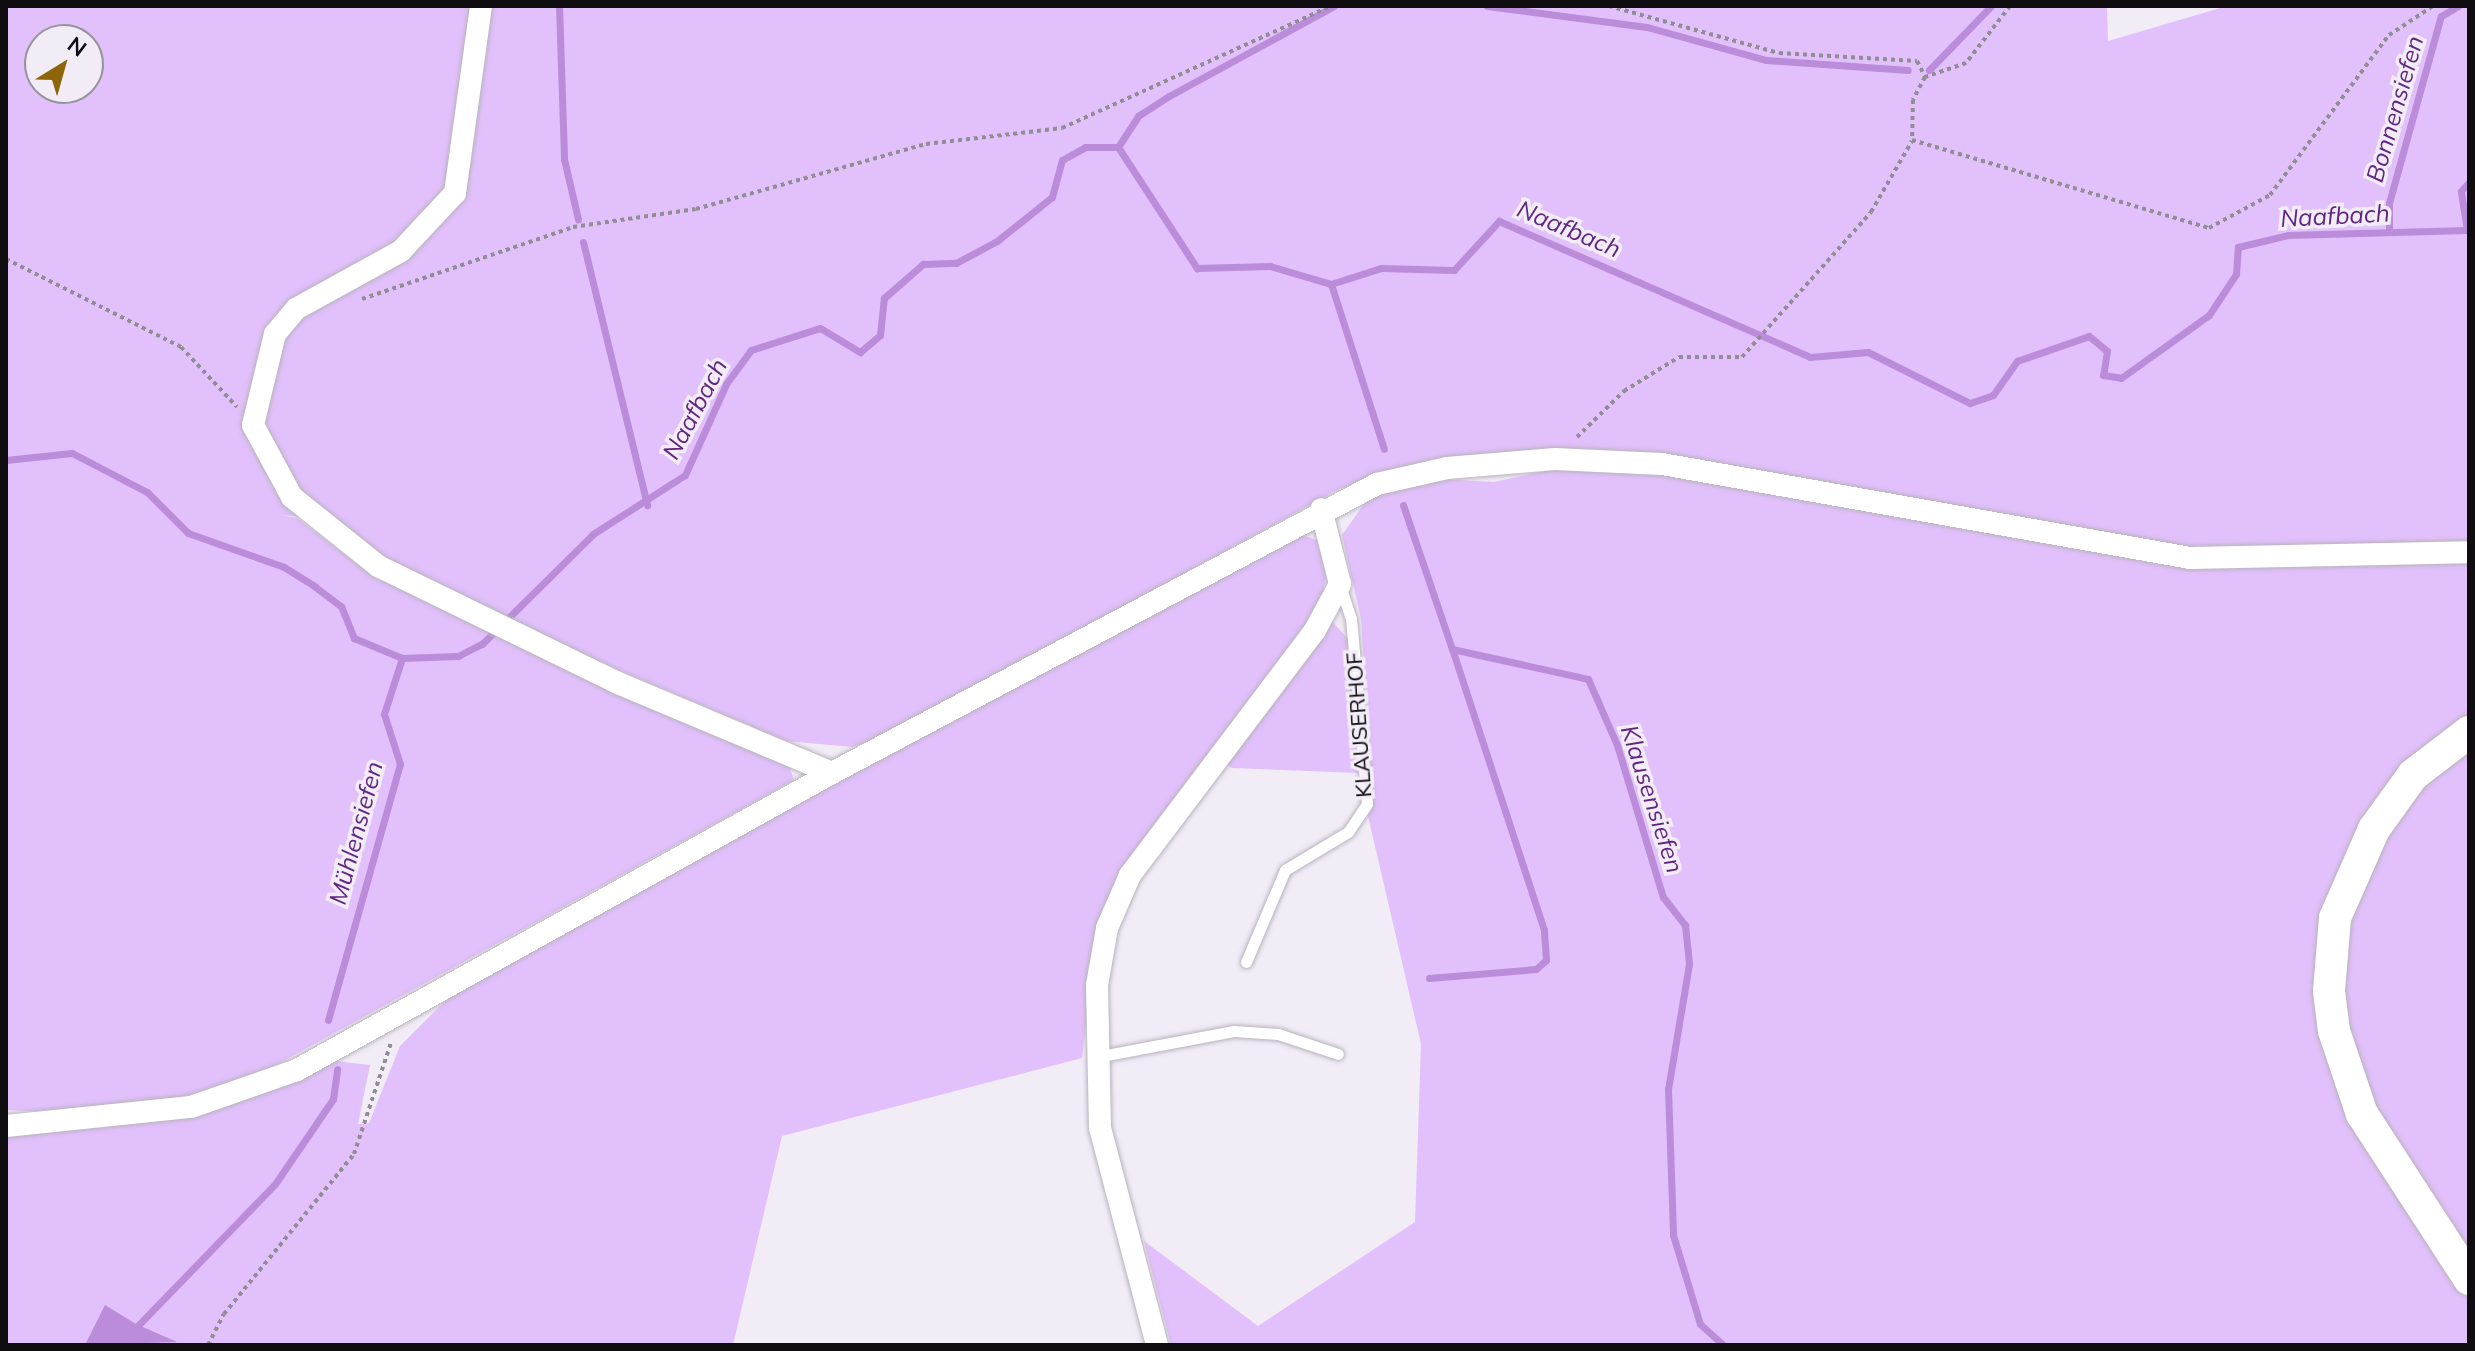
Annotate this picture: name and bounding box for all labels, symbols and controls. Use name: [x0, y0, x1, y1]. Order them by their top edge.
north arrow: [24, 24, 104, 104]
text: N: [62, 30, 92, 63]
water label: Bonnensiefen: [2360, 33, 2430, 185]
water label: Naafbach: [1513, 194, 1625, 264]
water label: Naafbach: [2280, 199, 2390, 233]
water label: Naafbach: [657, 354, 733, 464]
street label: KLAUSERHOF: [1341, 651, 1377, 799]
water label: Klausensiefen: [1615, 721, 1689, 877]
water label: Mühlensiefen: [323, 758, 389, 908]

